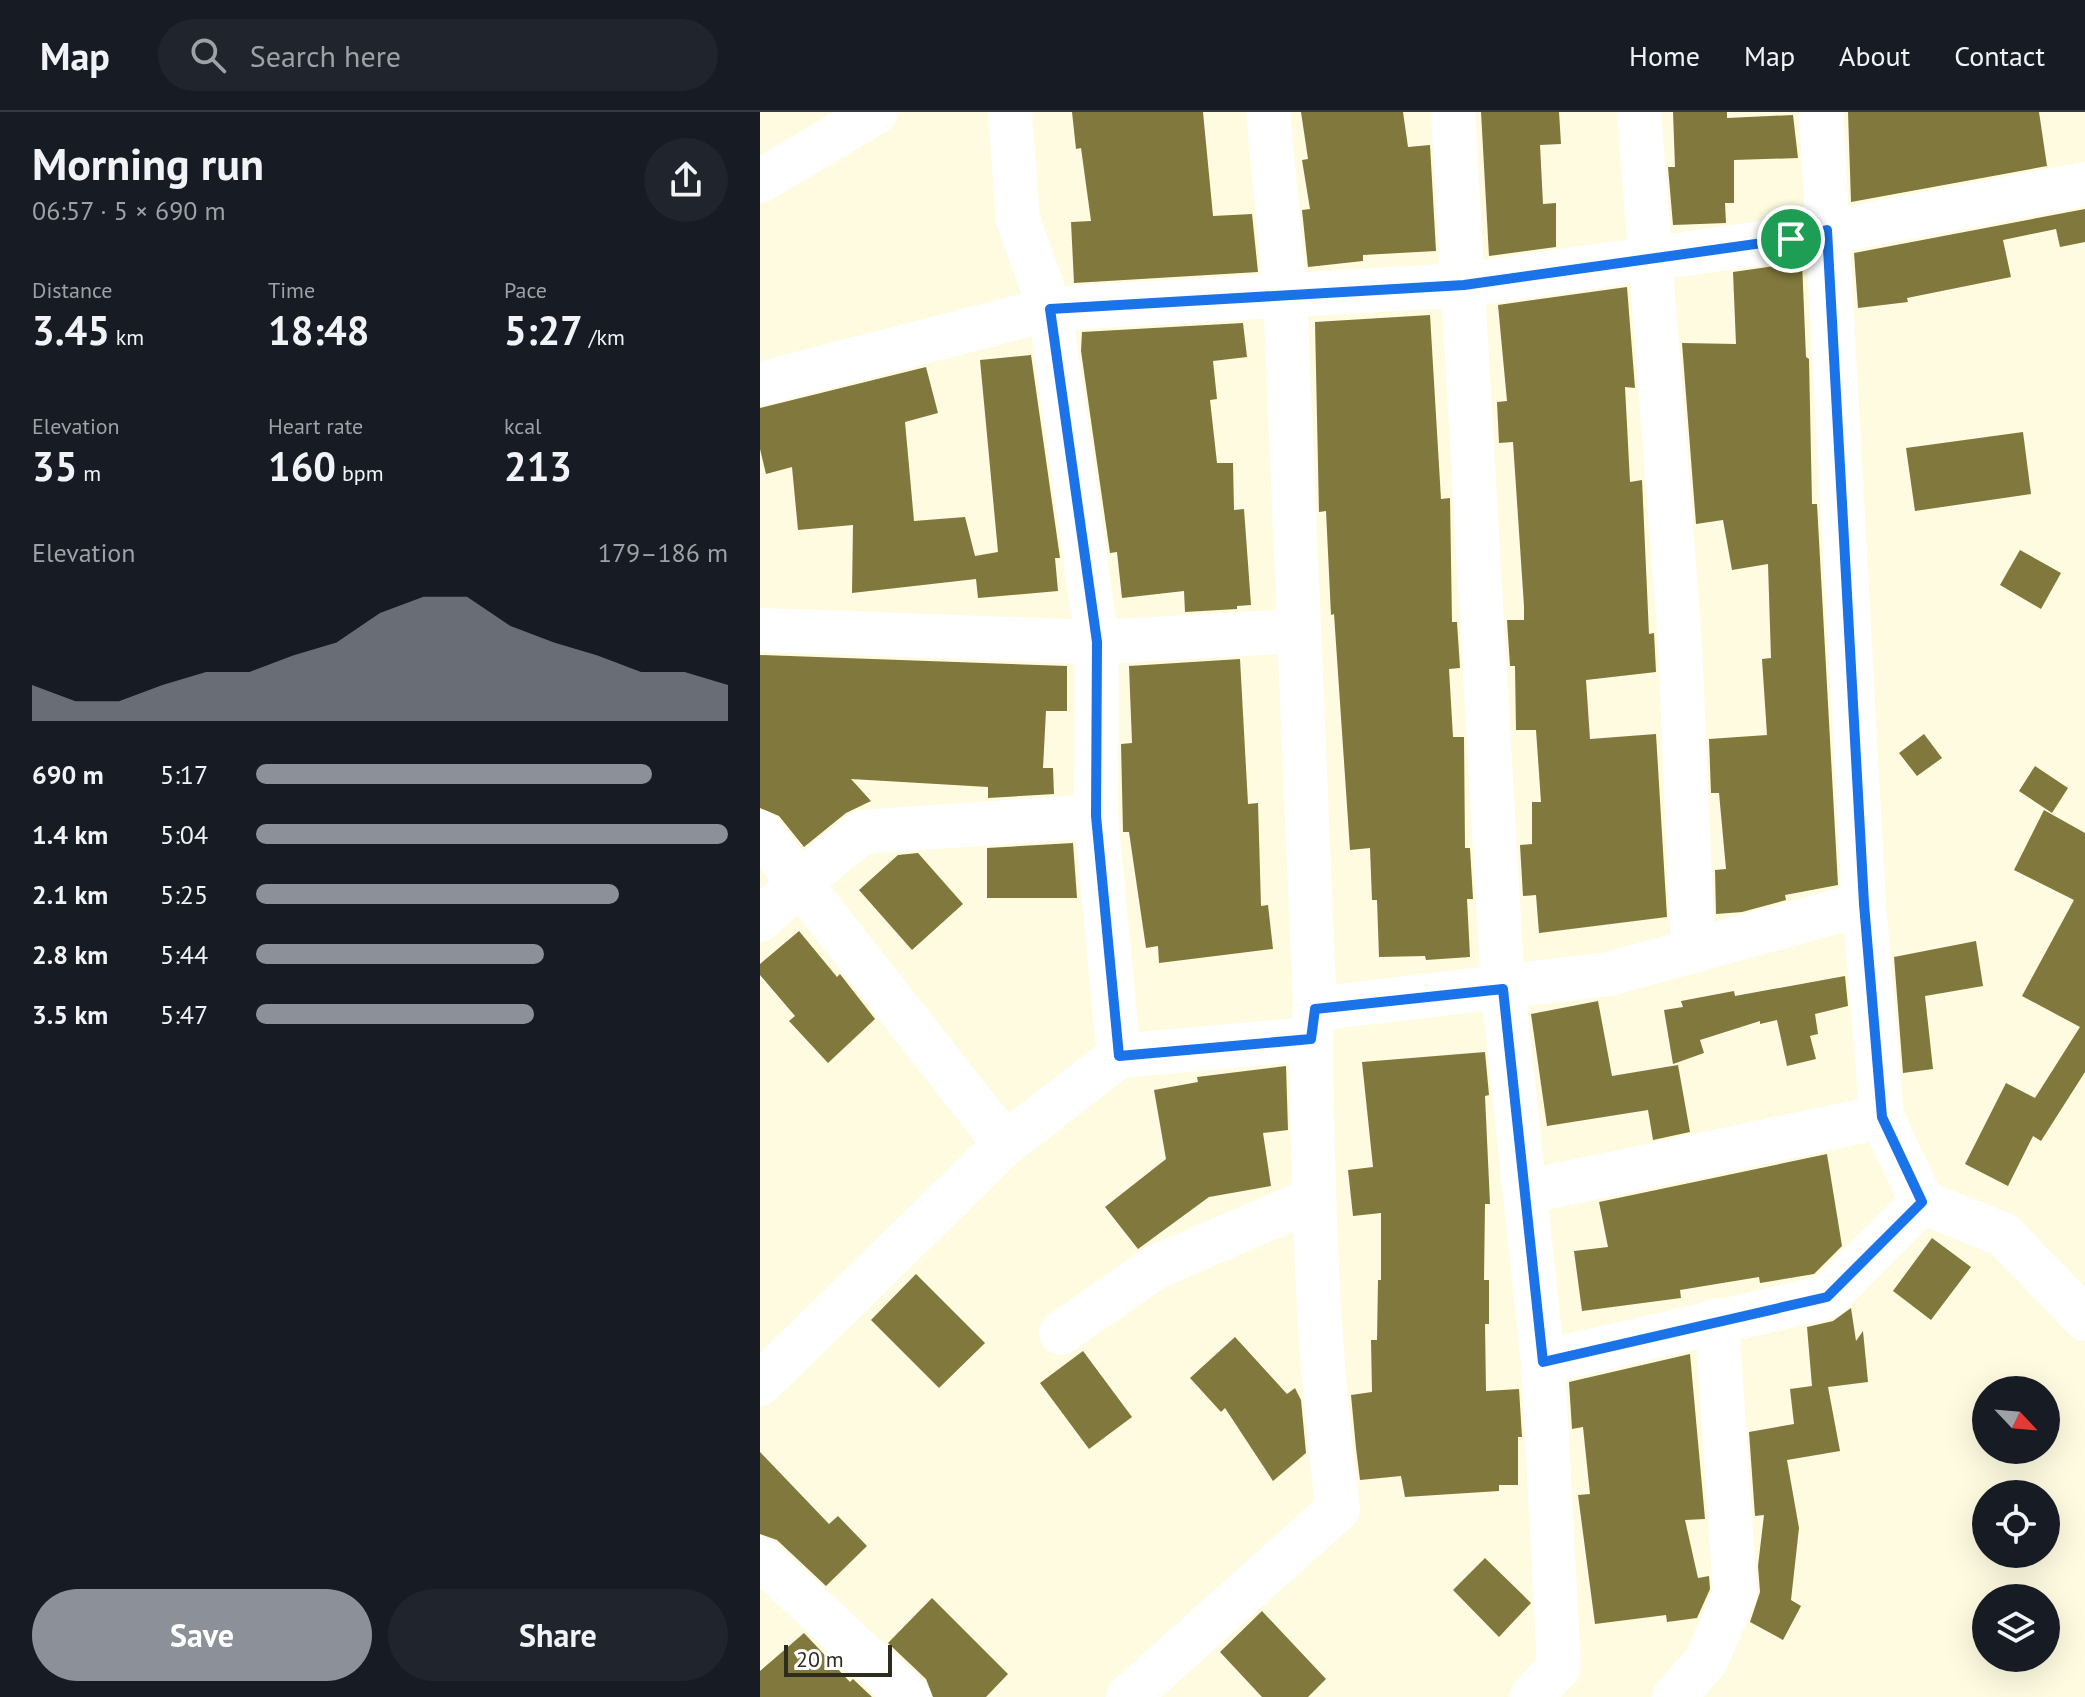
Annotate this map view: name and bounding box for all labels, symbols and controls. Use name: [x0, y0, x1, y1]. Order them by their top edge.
search box: [158, 19, 718, 91]
text: Map: [40, 31, 110, 80]
icon: search: [186, 33, 230, 77]
text: Search here: [250, 36, 401, 75]
text: Home: [1629, 37, 1700, 74]
text: Map: [1744, 37, 1795, 74]
text: About: [1839, 37, 1910, 74]
text: Contact: [1954, 37, 2045, 74]
text: Morning run: [32, 135, 264, 192]
button: share: [644, 138, 728, 222]
text: 06:57 · 5 × 690 m: [32, 194, 226, 227]
pin: [1757, 205, 1825, 273]
icon: arrive: [1769, 217, 1813, 261]
text: Distance: [32, 276, 113, 304]
text: Time: [268, 276, 315, 304]
text: Pace: [504, 276, 547, 304]
text: 3.45: [32, 304, 110, 356]
text: 18:48: [268, 304, 369, 356]
text: 5:27: [504, 304, 583, 356]
text: km: [110, 323, 144, 351]
text: /km: [583, 323, 625, 351]
text: Elevation: [32, 412, 120, 440]
text: Heart rate: [268, 412, 363, 440]
text: kcal: [504, 412, 542, 440]
text: 35: [32, 440, 77, 492]
text: 160: [268, 440, 336, 492]
text: 213: [504, 440, 572, 492]
text: m: [77, 459, 101, 487]
text: bpm: [336, 459, 384, 487]
text: Elevation: [32, 536, 136, 569]
text: 179–186 m: [598, 536, 728, 569]
text: 690 m: [32, 758, 104, 791]
text: 5:17: [160, 758, 208, 791]
text: 1.4 km: [32, 818, 108, 851]
text: 5:04: [160, 818, 208, 851]
text: 2.1 km: [32, 878, 108, 911]
text: 5:25: [160, 878, 208, 911]
text: 2.8 km: [32, 938, 108, 971]
text: 5:44: [160, 938, 208, 971]
text: 3.5 km: [32, 998, 108, 1031]
text: 5:47: [160, 998, 208, 1031]
north arrow: [1972, 1376, 2060, 1464]
map controls: [1972, 1376, 2060, 1672]
button: locate: [1972, 1480, 2060, 1568]
button: layers: [1972, 1584, 2060, 1672]
button: Save: [32, 1589, 372, 1681]
button: Share: [388, 1589, 728, 1681]
scale bar: [784, 1641, 892, 1677]
text: 20 m: [796, 1645, 844, 1673]

